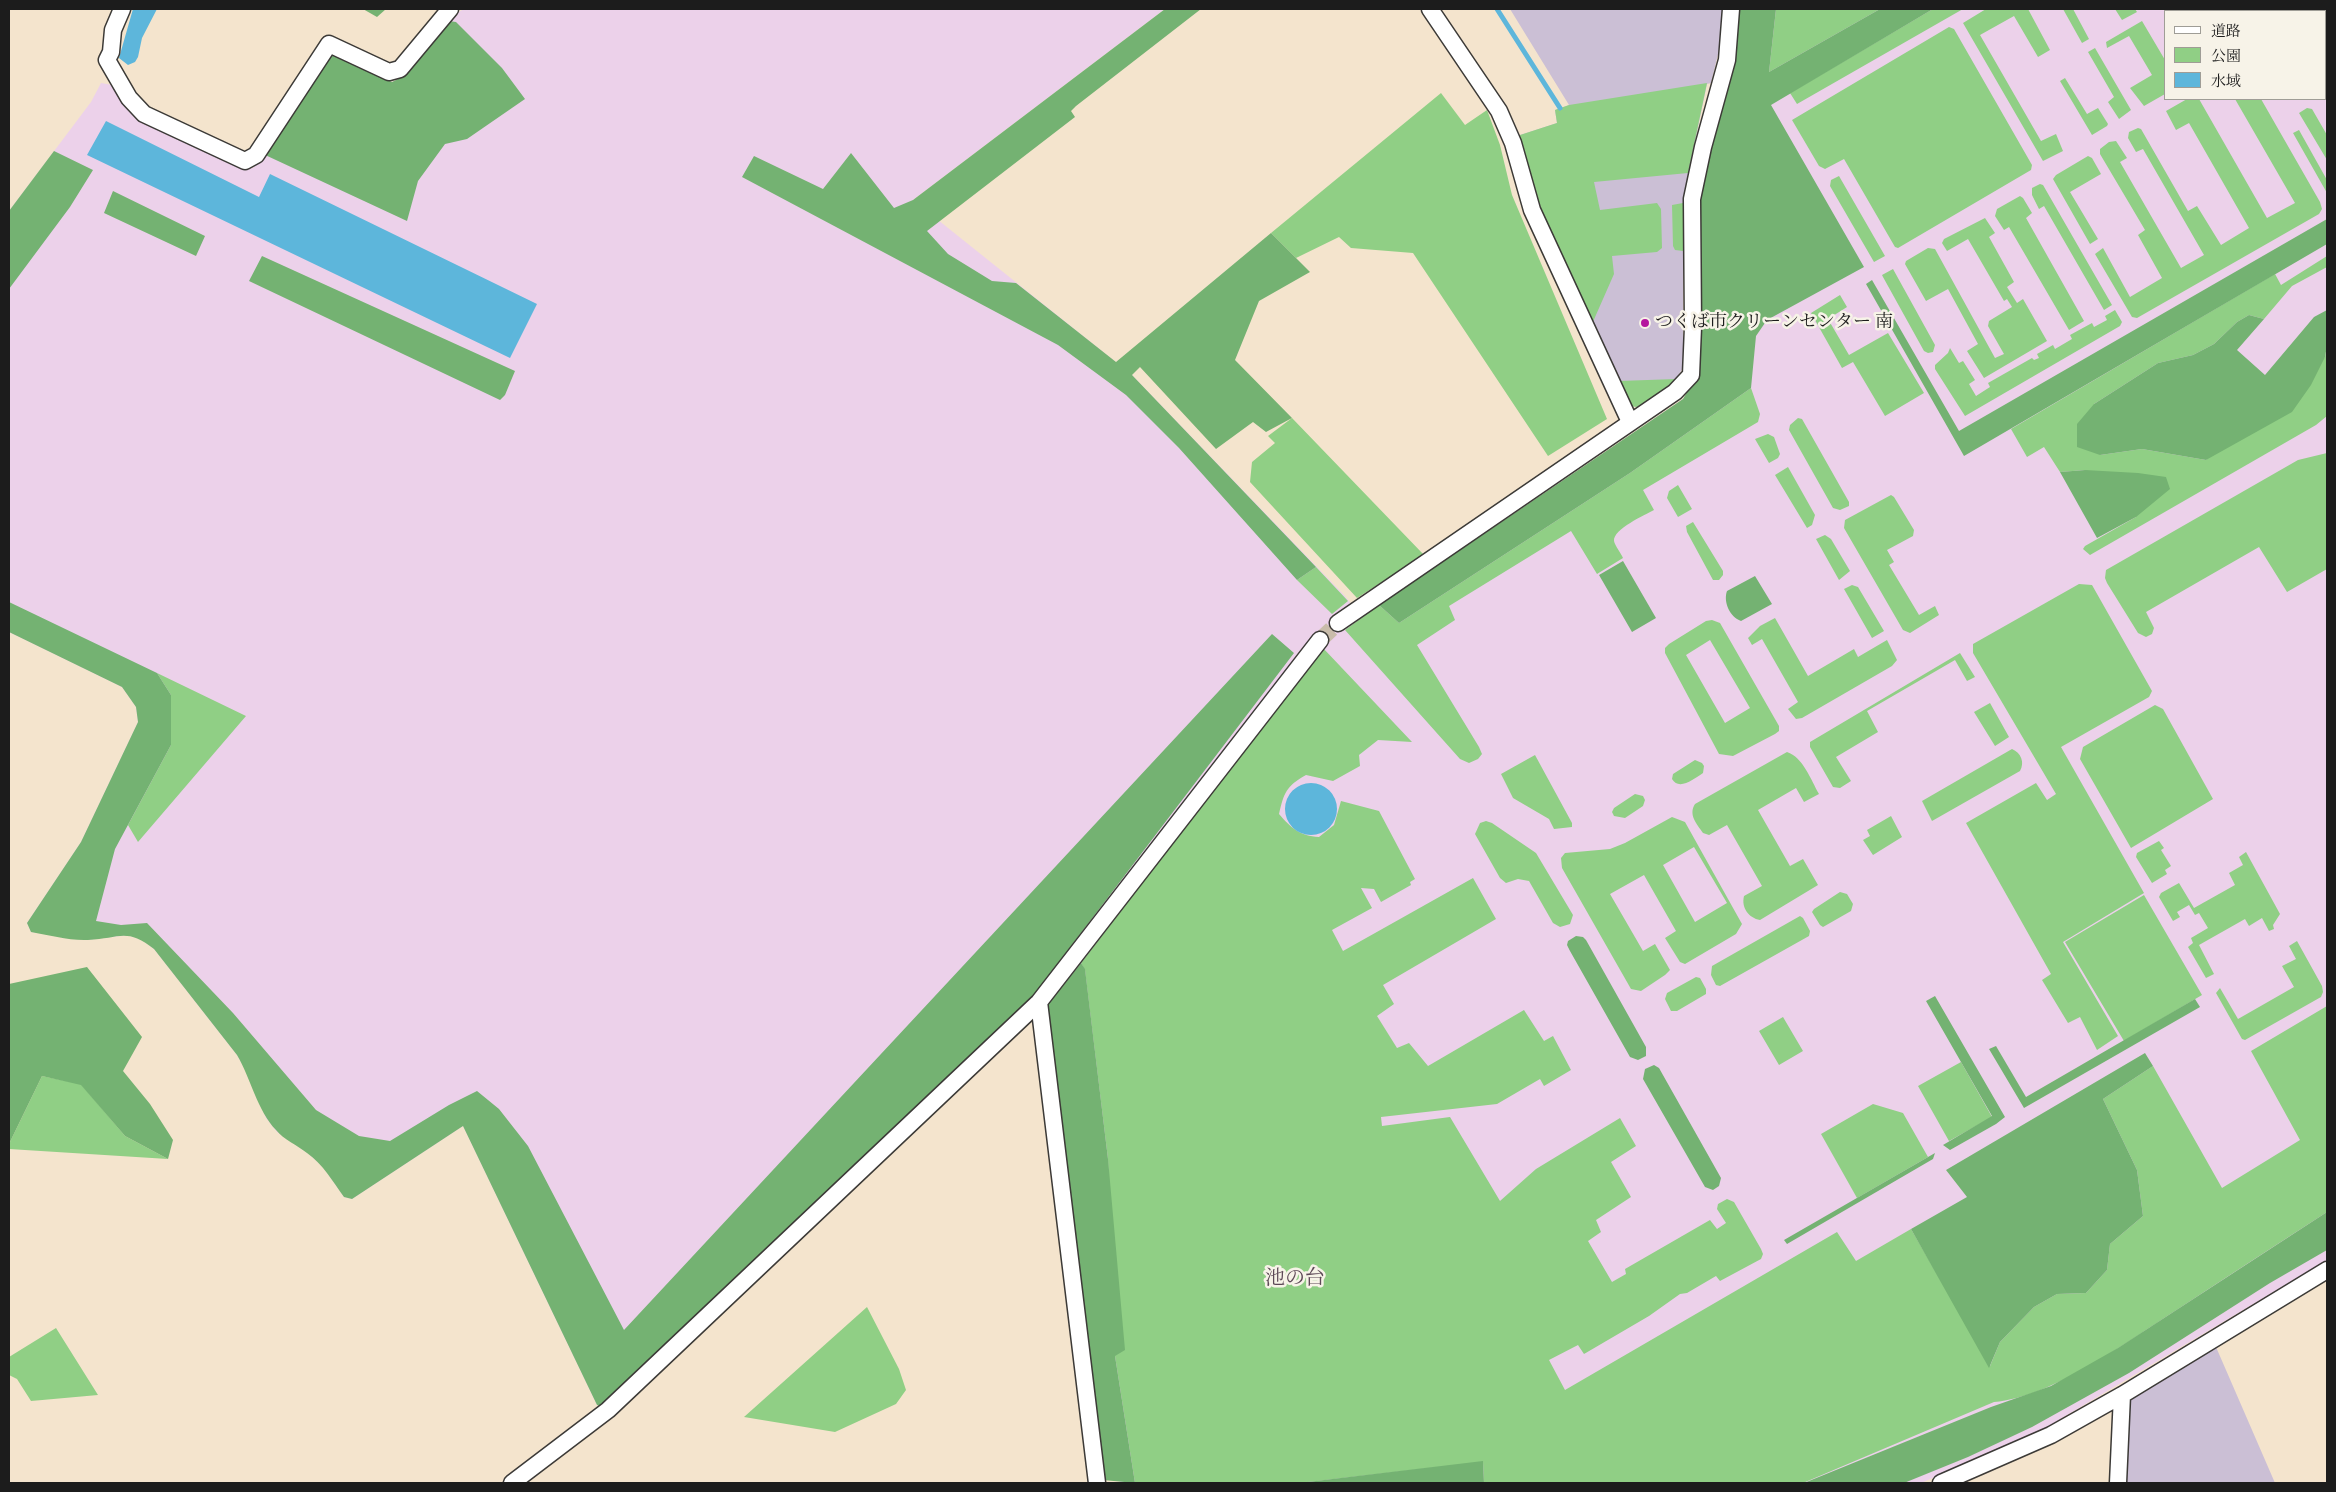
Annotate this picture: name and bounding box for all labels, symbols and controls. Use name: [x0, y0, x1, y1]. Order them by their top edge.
legend: [2164, 10, 2326, 100]
text: 道路: [2211, 22, 2241, 41]
text: 公園: [2211, 47, 2241, 66]
text: 水域: [2211, 72, 2241, 91]
place label: つくば市クリーンセンター 南: [1655, 312, 1893, 334]
marker: つくば市クリーンセンター 南: [1639, 317, 1651, 329]
district label: 池の台: [1265, 1267, 1325, 1291]

